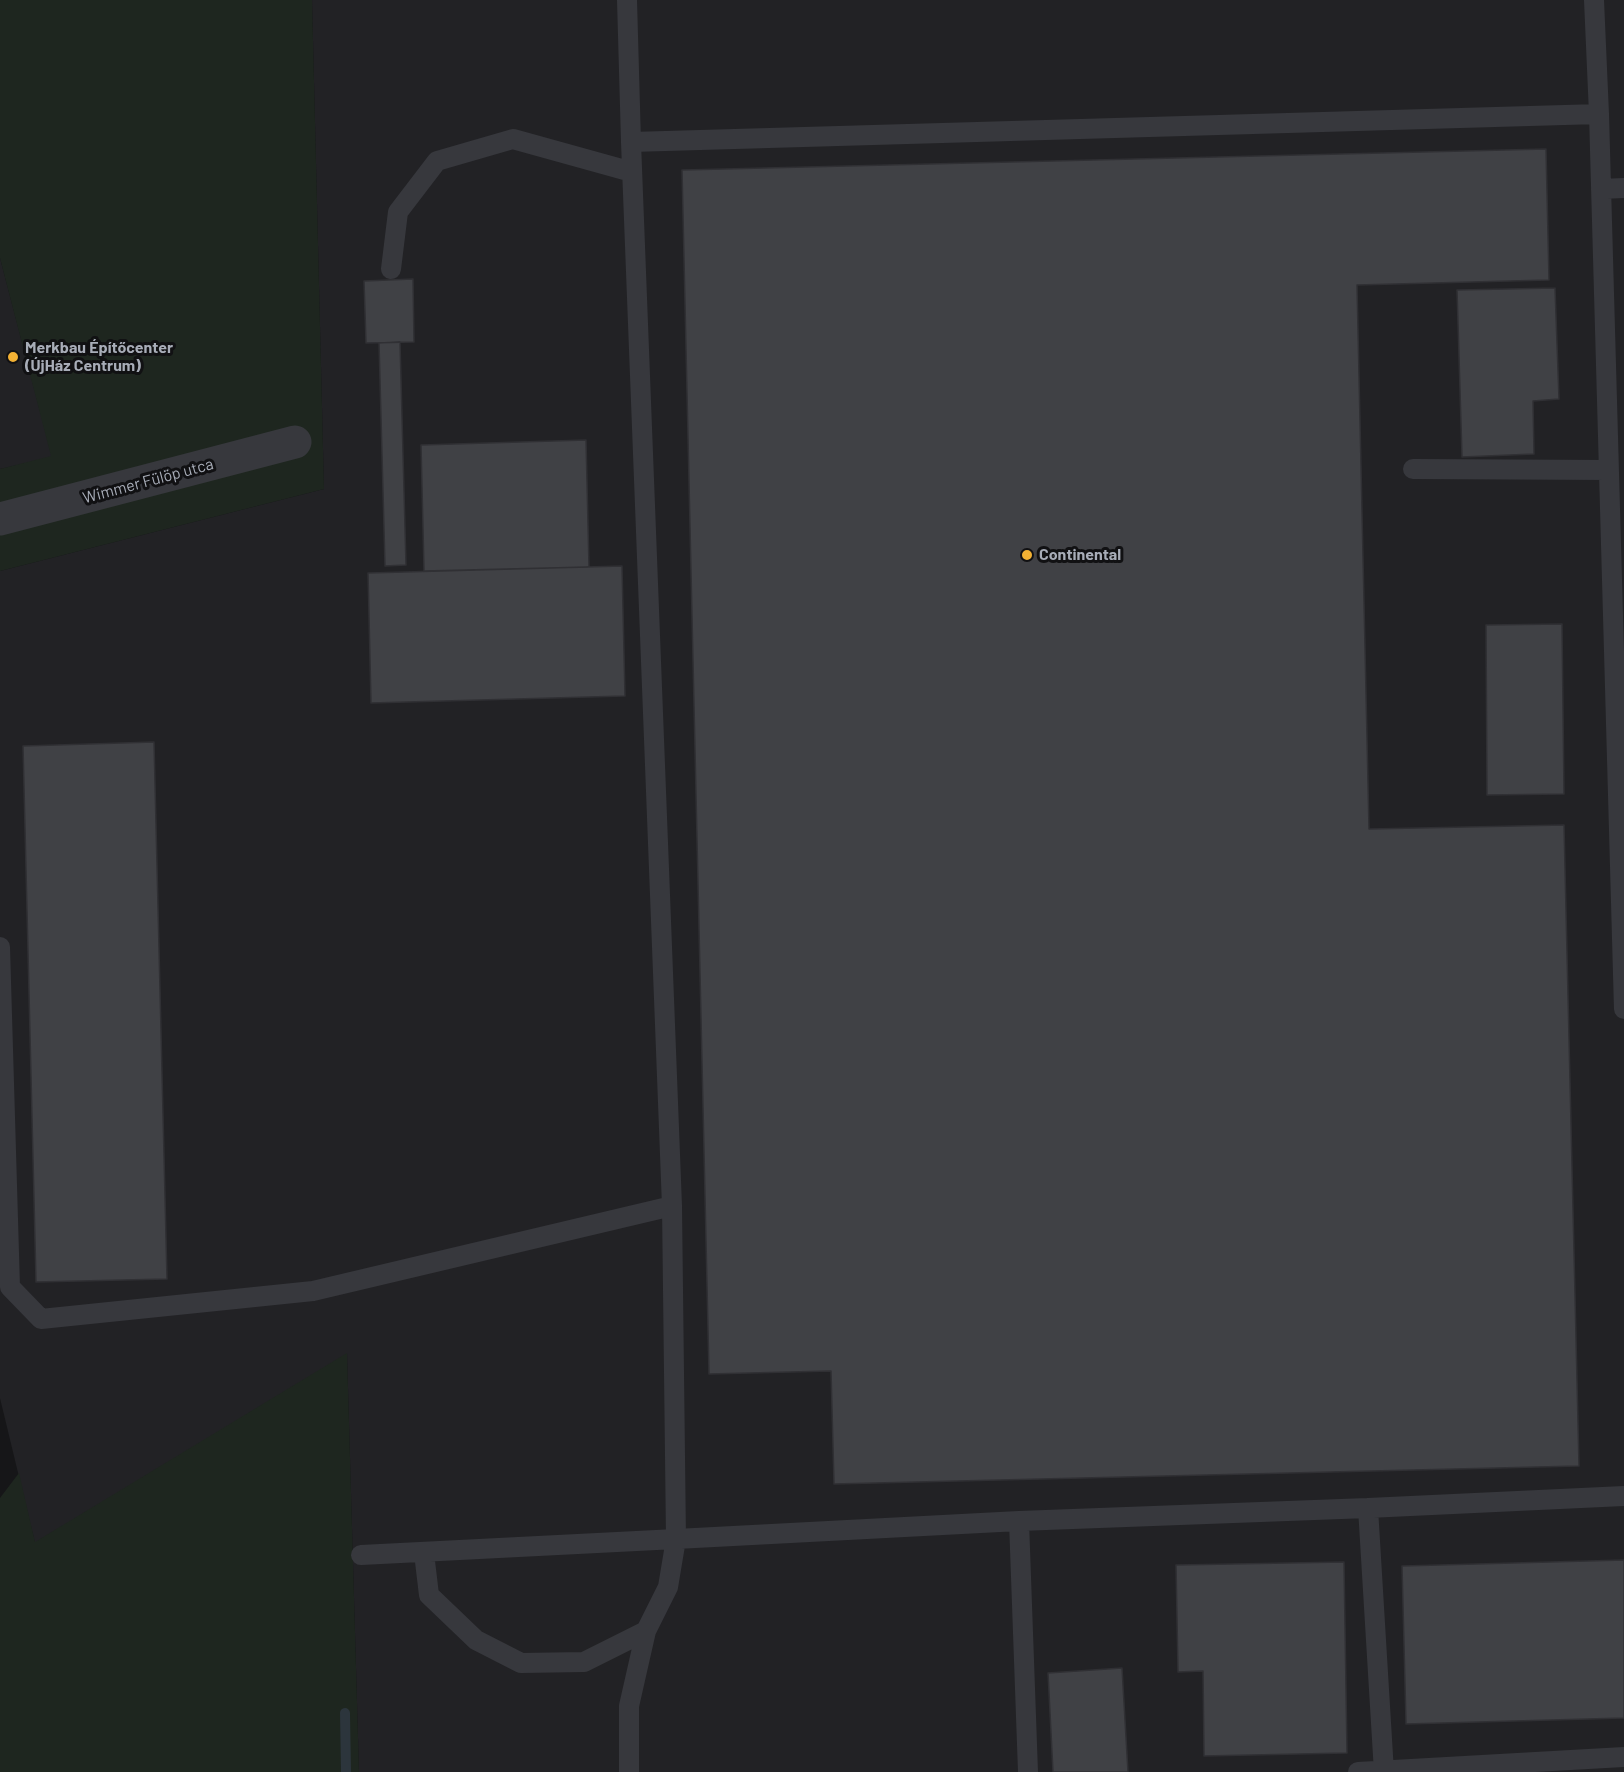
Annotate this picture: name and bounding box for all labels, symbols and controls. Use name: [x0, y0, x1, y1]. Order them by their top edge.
place label: Merkbau Építőcenter (ÚjHáz Centrum): [25, 338, 173, 376]
marker: Merkbau Építőcenter (ÚjHáz Centrum): [6, 350, 20, 364]
street label: Wimmer Fülöp utca: [81, 454, 215, 508]
place label: Continental: [1039, 545, 1121, 565]
marker: Continental: [1020, 548, 1034, 562]

